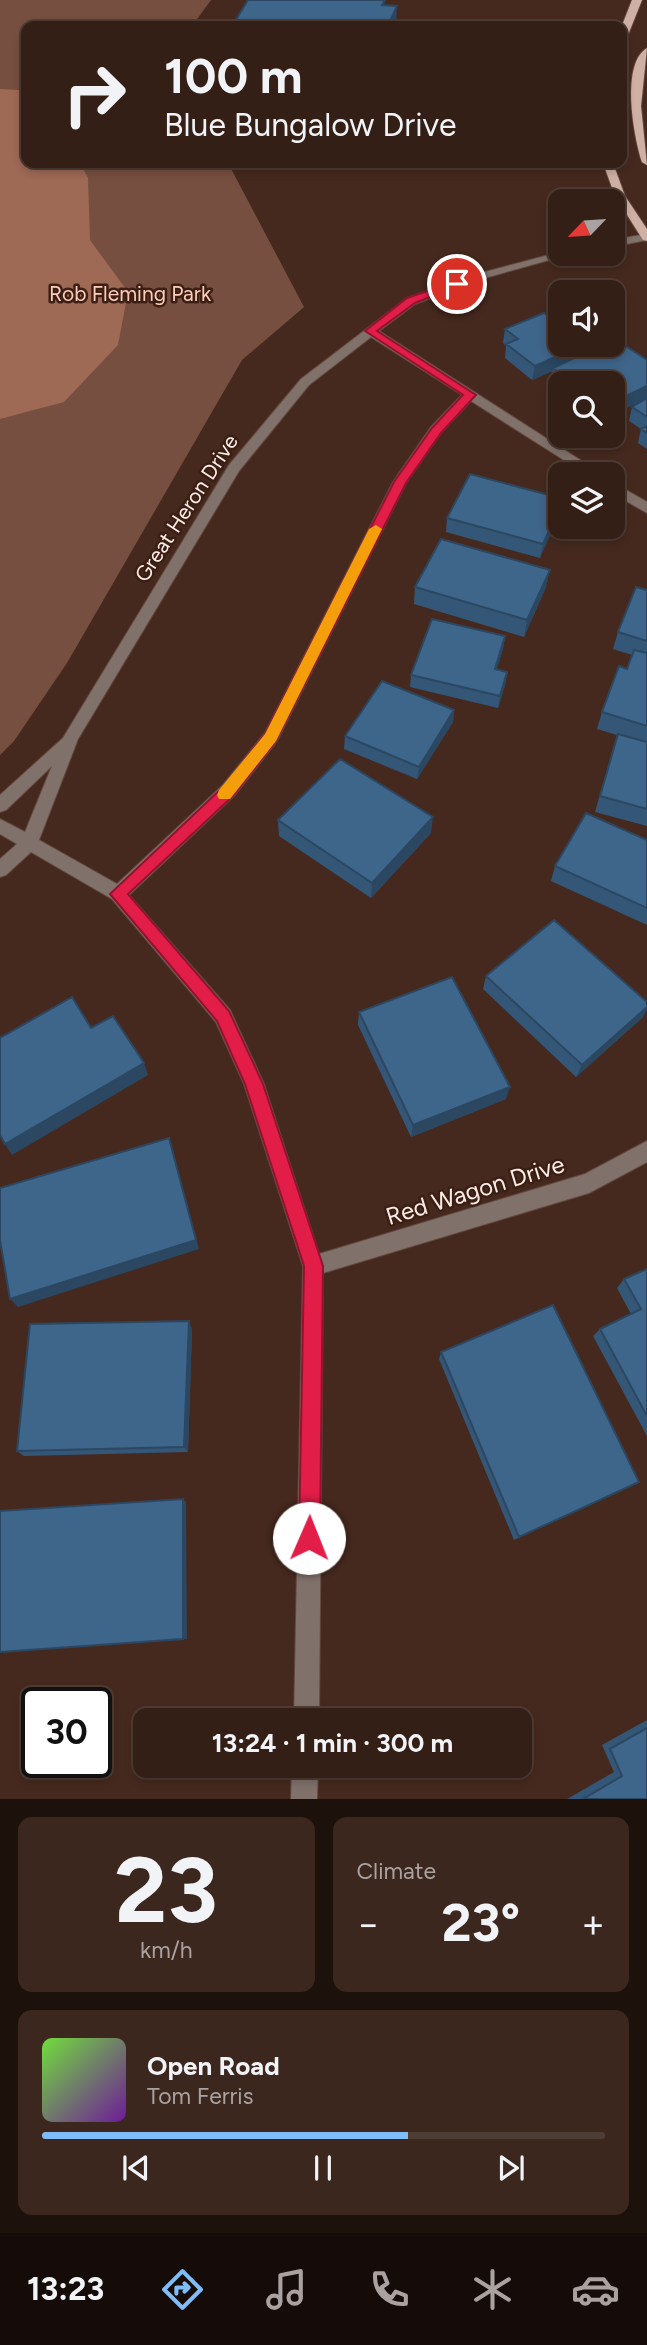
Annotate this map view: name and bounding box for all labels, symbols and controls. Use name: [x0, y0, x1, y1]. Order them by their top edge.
text: 100 m: [164, 46, 303, 105]
icon: right: [49, 49, 140, 140]
text: Blue Bungalow Drive: [164, 106, 456, 144]
north arrow: [548, 189, 625, 266]
map controls: [548, 189, 625, 539]
pin: [427, 254, 487, 314]
icon: arrive: [438, 265, 476, 303]
button: sound: [548, 280, 625, 357]
park label: Rob Fleming Park: [49, 281, 212, 306]
button: search: [548, 371, 625, 448]
street label: Great Heron Drive: [129, 430, 243, 586]
button: layers: [548, 462, 625, 539]
street label: Red Wagon Drive: [382, 1149, 568, 1231]
position arrow: [272, 1501, 346, 1575]
speed limit sign: 30: [21, 1687, 112, 1778]
text: 13:24 · 1 min · 300 m: [212, 1727, 453, 1759]
text: 23: [115, 1836, 218, 1945]
text: Climate: [357, 1857, 436, 1885]
text: 23°: [441, 1892, 520, 1954]
text: −: [357, 1901, 380, 1947]
text: +: [581, 1901, 605, 1947]
text: km/h: [140, 1936, 193, 1964]
text: Open Road: [147, 2050, 280, 2082]
text: Tom Ferris: [147, 2082, 253, 2110]
icon: previous: [117, 2149, 155, 2187]
icon: pause: [304, 2149, 342, 2187]
icon: next: [492, 2149, 530, 2187]
icon: directions: [158, 2265, 207, 2314]
icon: music: [262, 2265, 311, 2314]
icon: phone: [365, 2265, 414, 2314]
icon: climate: [468, 2265, 517, 2314]
icon: car: [571, 2265, 620, 2314]
text: 13:23: [27, 2270, 104, 2308]

